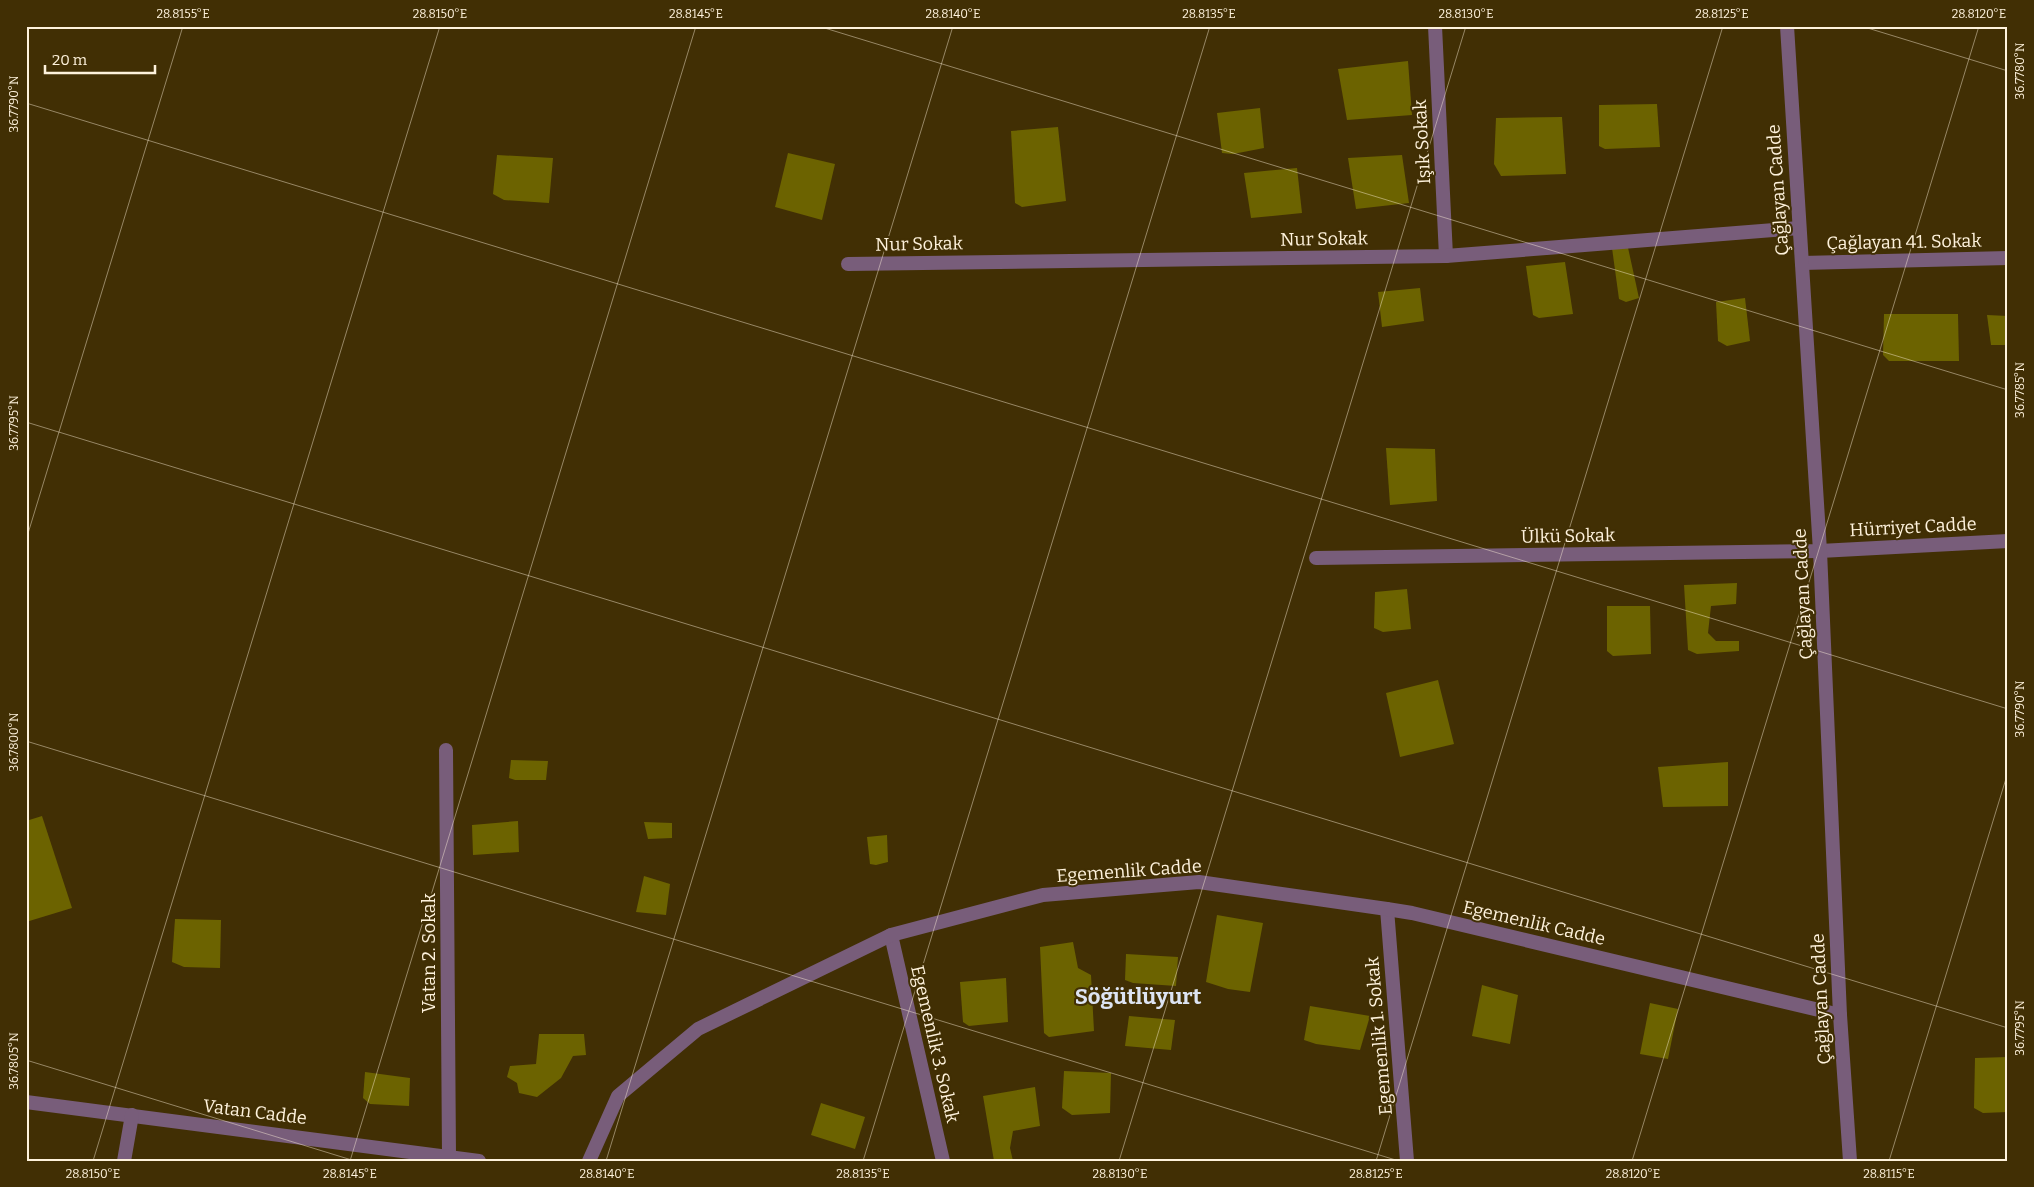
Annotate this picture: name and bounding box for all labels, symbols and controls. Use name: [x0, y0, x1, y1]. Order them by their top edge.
text: 28.8155°E: [156, 7, 210, 21]
text: 28.8150°E: [413, 7, 467, 21]
text: 28.8145°E: [669, 7, 723, 21]
text: 28.8140°E: [925, 7, 981, 21]
text: 28.8135°E: [1182, 7, 1236, 21]
text: 28.8130°E: [1439, 7, 1493, 21]
text: 28.8125°E: [1695, 7, 1749, 21]
text: 28.8120°E: [1952, 7, 2006, 21]
scale bar: [45, 42, 155, 74]
text: 36.7780°N: [2013, 42, 2027, 100]
text: 20 m: [52, 51, 88, 69]
text: 36.7790°N: [7, 75, 21, 133]
street label: Işık Sokak: [1409, 98, 1435, 185]
street label: Çağlayan Cadde: [1762, 124, 1794, 256]
street label: Nur Sokak: [1280, 227, 1369, 251]
street label: Çağlayan 41. Sokak: [1826, 230, 1983, 254]
street label: Nur Sokak: [875, 232, 964, 256]
text: 36.7785°N: [2013, 362, 2027, 418]
text: 36.7795°N: [7, 395, 21, 451]
street label: Hürriyet Cadde: [1849, 513, 1977, 541]
street label: Ülkü Sokak: [1521, 524, 1616, 548]
street label: Çağlayan Cadde: [1789, 528, 1817, 660]
text: 36.7790°N: [2013, 680, 2027, 738]
text: 36.7800°N: [7, 712, 21, 771]
street label: Egemenlik Cadde: [1056, 855, 1202, 887]
street label: Vatan 2. Sokak: [418, 892, 440, 1013]
street label: Egemenlik Cadde: [1461, 896, 1607, 950]
street label: Çağlayan Cadde: [1807, 933, 1835, 1065]
street label: Egemenlik 1. Sokak: [1361, 955, 1397, 1116]
street label: Egemenlik 3. Sokak: [906, 963, 964, 1126]
district label: Söğütlüyurt: [1075, 983, 1202, 1010]
text: 36.7795°N: [2013, 1000, 2027, 1056]
text: 36.7805°N: [7, 1032, 21, 1090]
street label: Vatan Cadde: [202, 1095, 308, 1129]
text: 28.8150°E: [66, 1167, 120, 1181]
text: 28.8145°E: [323, 1167, 377, 1181]
text: 28.8140°E: [579, 1167, 635, 1181]
text: 28.8135°E: [836, 1167, 890, 1181]
text: 28.8130°E: [1093, 1167, 1147, 1181]
text: 28.8125°E: [1349, 1167, 1403, 1181]
text: 28.8120°E: [1606, 1167, 1660, 1181]
text: 28.8115°E: [1863, 1167, 1915, 1181]

